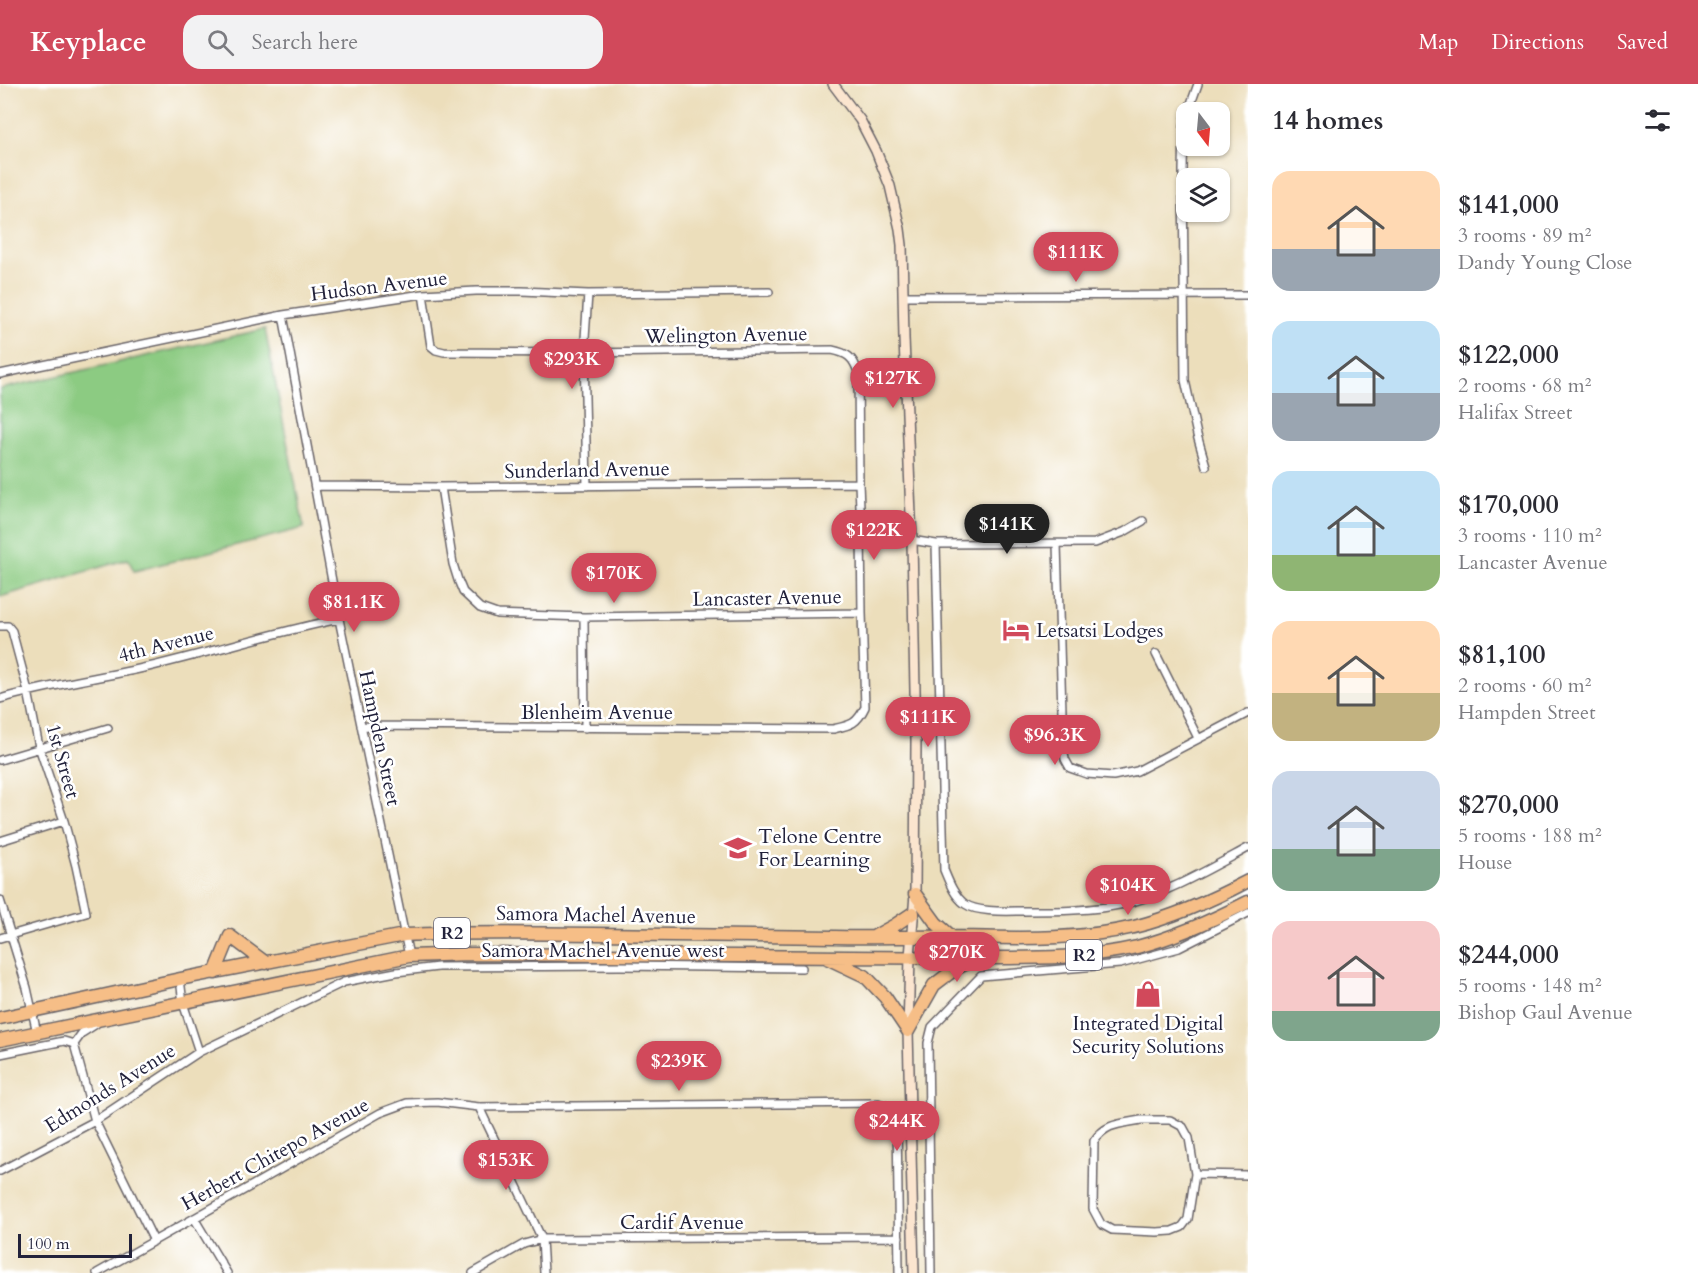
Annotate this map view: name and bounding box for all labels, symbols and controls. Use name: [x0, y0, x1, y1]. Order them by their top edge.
search box: [183, 15, 603, 69]
text: Keyplace: [30, 23, 147, 61]
icon: search: [204, 26, 237, 59]
text: Search here: [252, 27, 358, 57]
text: Map: [1418, 28, 1458, 57]
text: Directions: [1491, 28, 1584, 57]
text: Saved: [1617, 28, 1668, 57]
north arrow: [1176, 102, 1230, 156]
map controls: [1176, 102, 1230, 222]
text: 14 homes: [1272, 103, 1383, 138]
icon: filters: [1641, 104, 1674, 137]
button: layers: [1176, 168, 1230, 222]
text: $141,000: [1458, 187, 1559, 222]
icon: home: [1320, 195, 1392, 267]
text: 3 rooms · 89 m²: [1458, 222, 1591, 249]
pin: $111K: [1034, 232, 1118, 283]
text: $111K: [1047, 238, 1105, 265]
text: Dandy Young Close: [1458, 249, 1632, 276]
street label: Hudson Avenue: [309, 264, 449, 308]
street label: Welington Avenue: [643, 320, 808, 350]
text: $122,000: [1458, 337, 1559, 372]
pin: $293K: [530, 339, 614, 390]
text: $293K: [543, 345, 601, 372]
icon: home: [1320, 345, 1392, 417]
pin: $127K: [851, 358, 935, 409]
text: $127K: [864, 364, 922, 391]
text: 2 rooms · 68 m²: [1458, 372, 1591, 399]
text: Halifax Street: [1458, 399, 1572, 426]
street label: Sunderland Avenue: [504, 455, 670, 485]
text: $170,000: [1458, 487, 1559, 522]
icon: home: [1320, 495, 1392, 567]
pin: $141K: [965, 504, 1049, 555]
pin: $122K: [832, 510, 916, 561]
text: $141K: [978, 510, 1036, 537]
text: $122K: [845, 516, 903, 543]
text: 3 rooms · 110 m²: [1458, 522, 1602, 549]
text: Lancaster Avenue: [1458, 549, 1607, 576]
pin: $170K: [572, 553, 656, 604]
text: $170K: [585, 559, 643, 586]
pin: $81.1K: [305, 582, 403, 633]
street label: Lancaster Avenue: [692, 583, 842, 613]
text: $81.1K: [323, 588, 385, 615]
hotel icon: Letsatsi Lodges: [1001, 615, 1031, 645]
place label: Letsatsi Lodges: [1036, 617, 1163, 644]
street label: 4th Avenue: [115, 619, 217, 669]
text: $81,100: [1458, 637, 1546, 672]
icon: home: [1320, 645, 1392, 717]
street label: Hampden Street: [353, 668, 408, 809]
text: 2 rooms · 60 m²: [1458, 672, 1591, 699]
pin: $111K: [886, 697, 970, 748]
street label: Blenheim Avenue: [521, 699, 673, 726]
text: Hampden Street: [1458, 699, 1596, 726]
text: $111K: [899, 703, 957, 730]
pin: $96.3K: [1006, 715, 1104, 766]
street label: 1st Street: [39, 720, 87, 802]
text: $96.3K: [1024, 721, 1086, 748]
text: $270,000: [1458, 787, 1559, 822]
icon: home: [1320, 795, 1392, 867]
text: 5 rooms · 188 m²: [1458, 822, 1602, 849]
place label: Telone Centre For Learning: [758, 823, 882, 873]
school or university icon: Telone Centre For Learning: [723, 833, 753, 863]
text: House: [1458, 849, 1512, 876]
pin: $104K: [1086, 865, 1170, 916]
text: $104K: [1099, 871, 1157, 898]
street label: Samora Machel Avenue: [496, 900, 696, 930]
road number: R2: [434, 918, 470, 948]
pin: $270K: [915, 932, 999, 983]
street label: Samora Machel Avenue west: [481, 937, 725, 964]
text: $244,000: [1458, 937, 1559, 972]
text: $270K: [928, 938, 986, 965]
road number: R2: [1066, 940, 1102, 970]
icon: home: [1320, 945, 1392, 1017]
text: 5 rooms · 148 m²: [1458, 972, 1602, 999]
shop icon: Integrated Digital Security Solutions: [1133, 979, 1163, 1009]
text: Bishop Gaul Avenue: [1458, 999, 1632, 1026]
place label: Integrated Digital Security Solutions: [1072, 1010, 1224, 1060]
street label: Edmonds Avenue: [39, 1037, 181, 1139]
pin: $239K: [637, 1041, 721, 1092]
text: $239K: [650, 1047, 708, 1074]
street label: Herbert Chitepo Avenue: [176, 1091, 374, 1217]
pin: $244K: [855, 1101, 939, 1152]
text: $244K: [868, 1107, 926, 1134]
pin: $153K: [464, 1140, 548, 1191]
text: $153K: [477, 1146, 535, 1173]
street label: Cardif Avenue: [620, 1209, 744, 1236]
scale bar: [18, 1231, 132, 1258]
text: 100 m: [27, 1233, 69, 1255]

